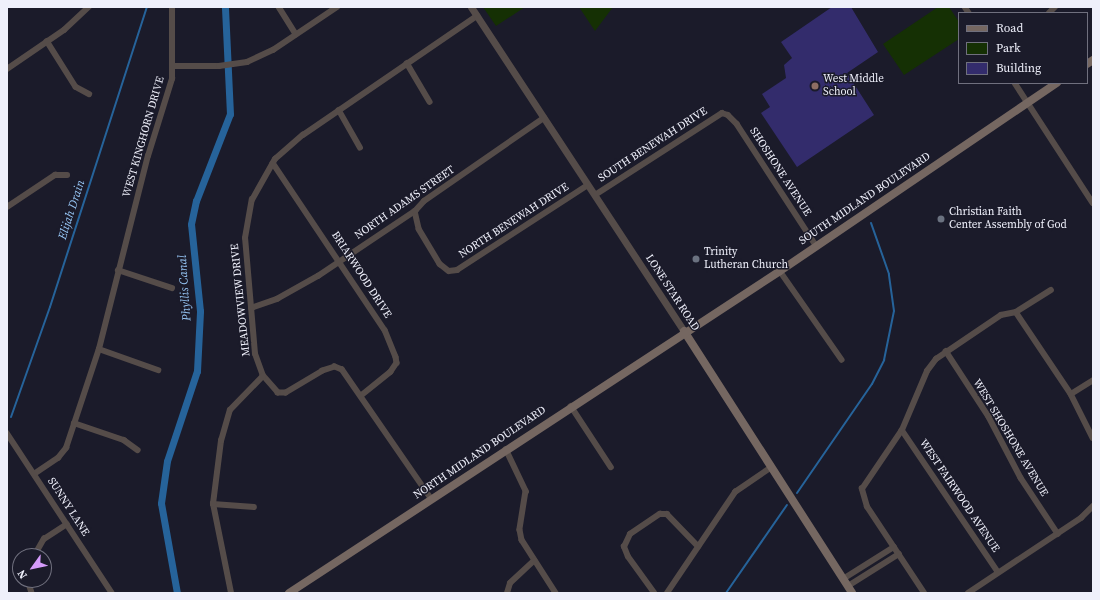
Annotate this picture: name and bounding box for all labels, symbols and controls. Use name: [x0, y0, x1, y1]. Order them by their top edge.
legend: [958, 12, 1088, 84]
text: Road: [996, 20, 1023, 36]
text: Park: [996, 40, 1021, 56]
text: Building: [996, 60, 1041, 76]
place label: West Middle School: [823, 73, 884, 99]
street label: WEST KINGHORN DRIVE: [120, 75, 168, 199]
marker: West Middle School: [810, 81, 820, 91]
street label: SOUTH BENEWAH DRIVE: [596, 105, 710, 185]
street label: SHOSHONE AVENUE: [746, 125, 814, 219]
street label: SOUTH MIDLAND BOULEVARD: [797, 150, 933, 248]
street label: NORTH ADAMS STREET: [352, 163, 458, 243]
water label: Elijah Drain: [56, 178, 88, 242]
street label: NORTH BENEWAH DRIVE: [457, 181, 571, 261]
place label: Christian Faith Center Assembly of God: [949, 206, 1067, 232]
marker: Christian Faith Center Assembly of God: [936, 214, 946, 224]
street label: BRIARWOOD DRIVE: [328, 229, 394, 321]
street label: MEADOWVIEW DRIVE: [229, 243, 253, 357]
place label: Trinity Lutheran Church: [704, 246, 788, 272]
street label: LONE STAR ROAD: [642, 252, 702, 334]
water label: Phyllis Canal: [176, 254, 194, 322]
marker: Trinity Lutheran Church: [691, 254, 701, 264]
street label: WEST SHOSHONE AVENUE: [970, 377, 1050, 499]
street label: NORTH MIDLAND BOULEVARD: [411, 404, 549, 502]
street label: WEST FAIRWOOD AVENUE: [916, 437, 1002, 555]
street label: SUNNY LANE: [44, 475, 92, 539]
north arrow: [12, 548, 52, 588]
text: N: [14, 567, 31, 582]

